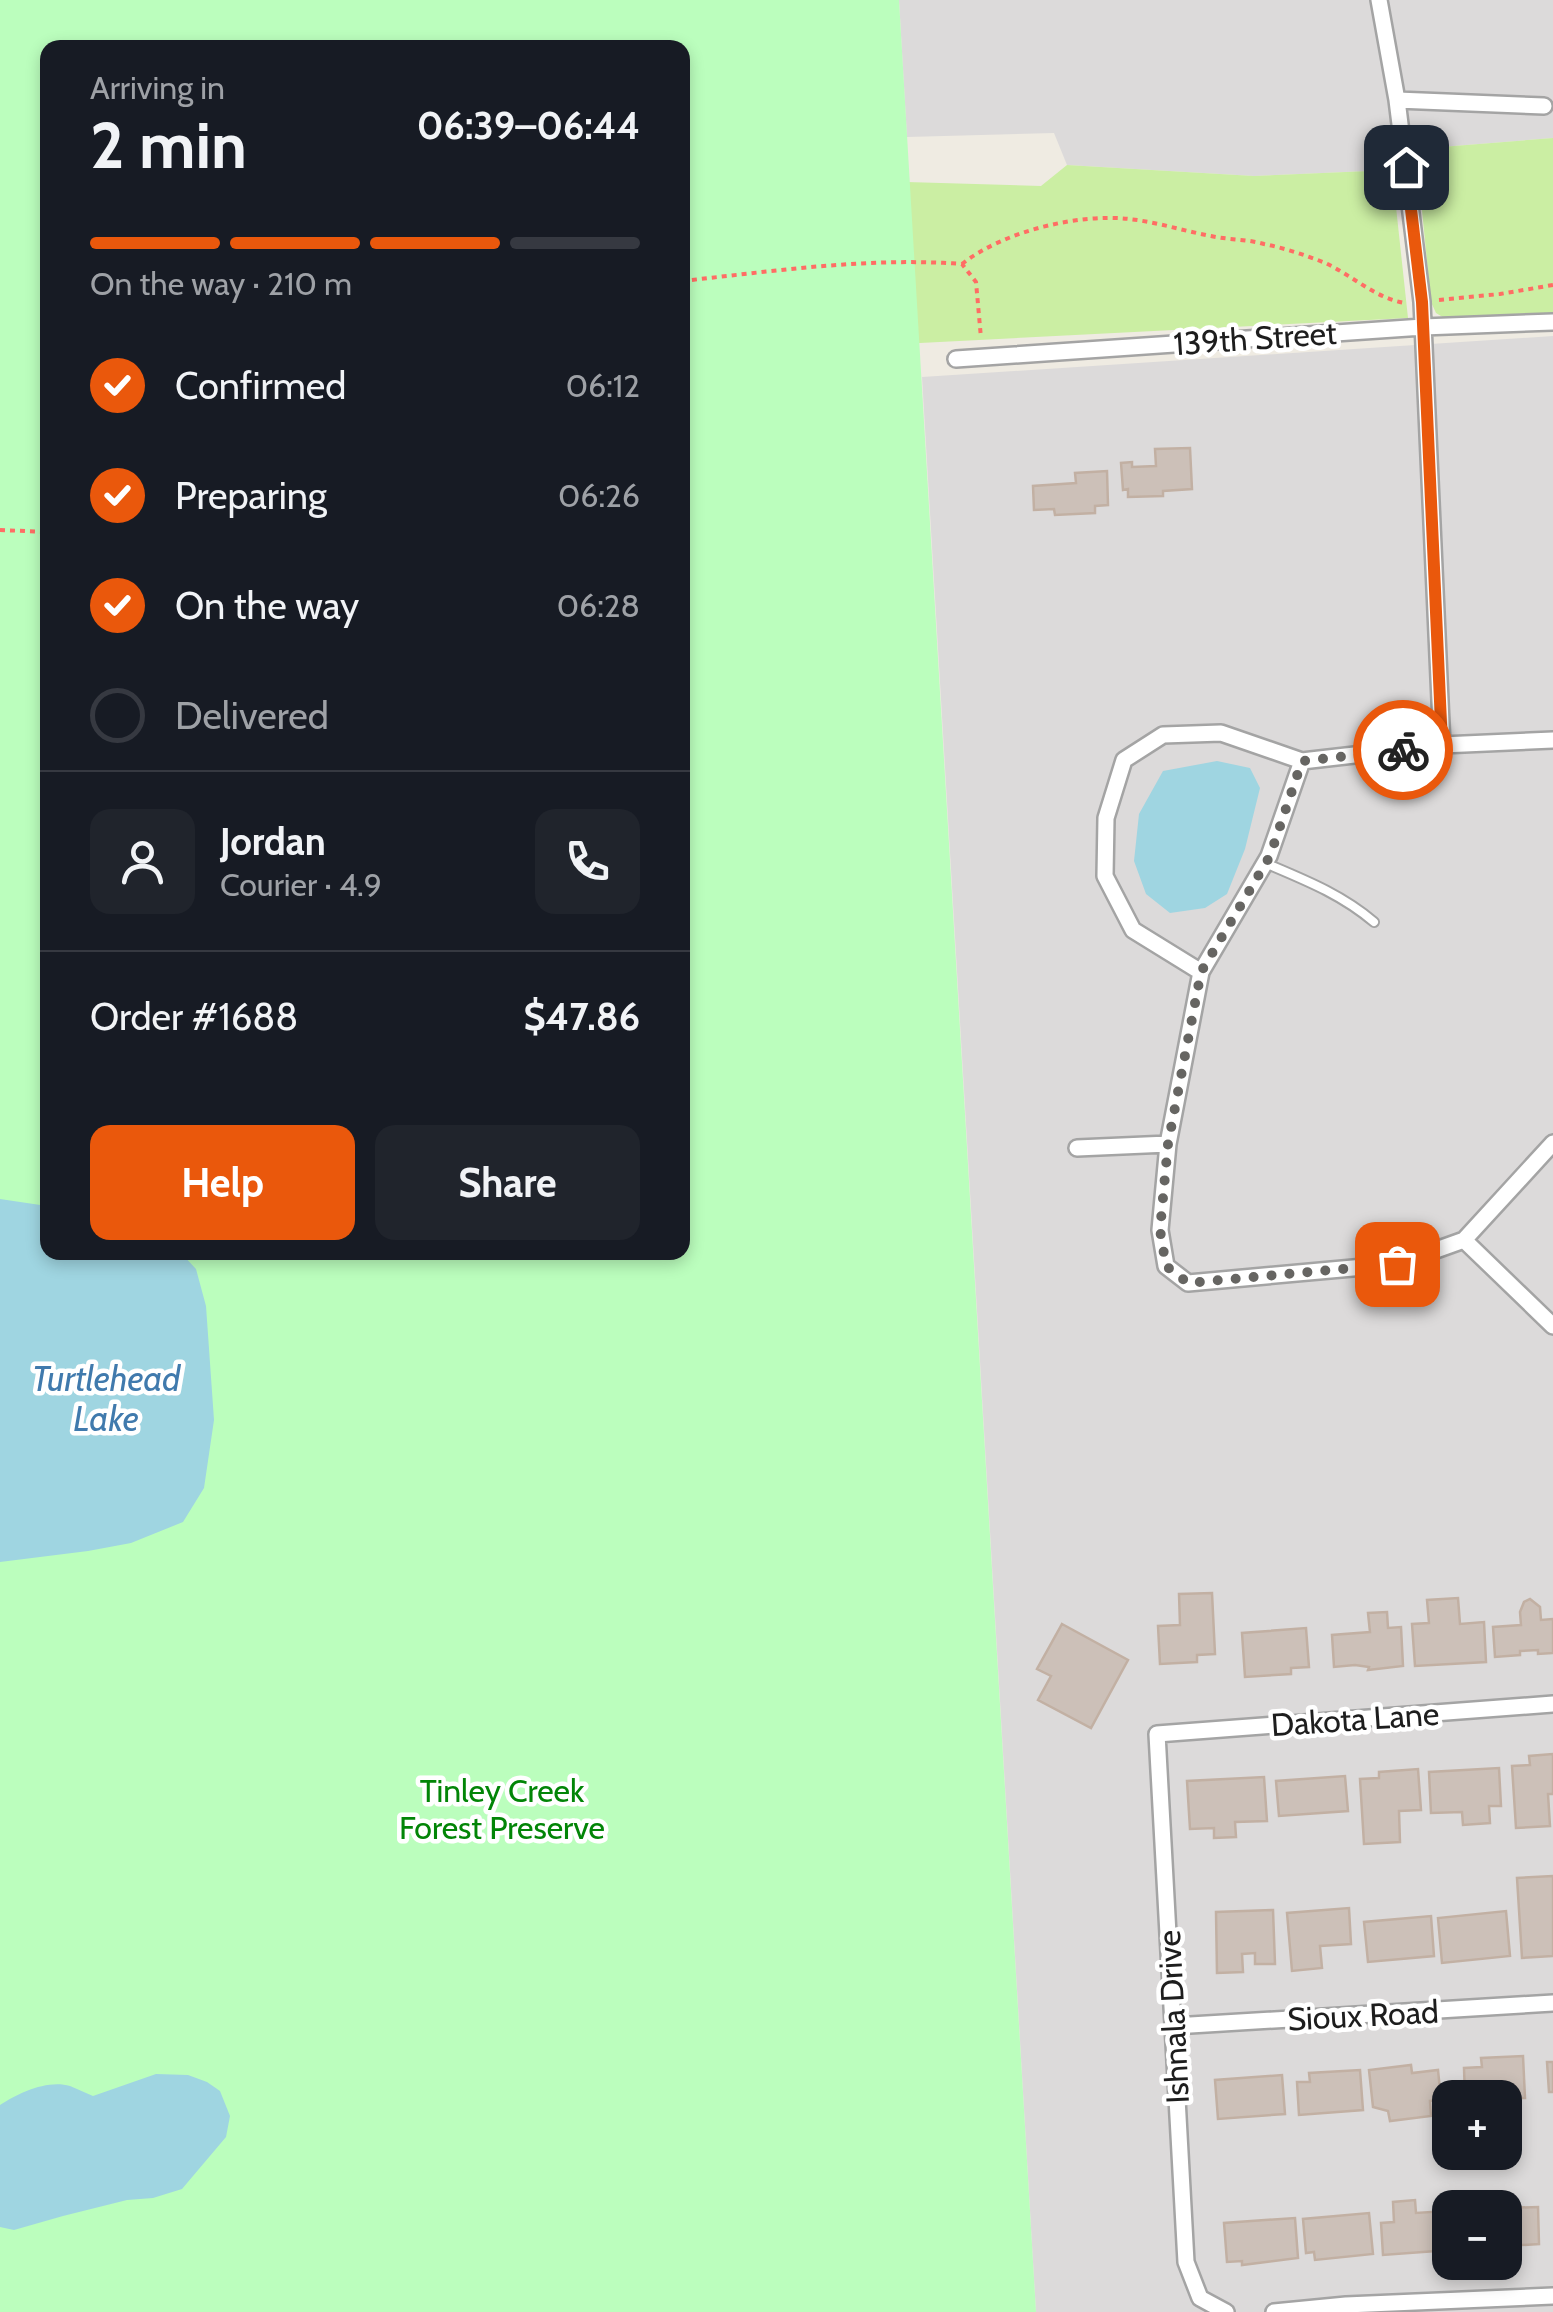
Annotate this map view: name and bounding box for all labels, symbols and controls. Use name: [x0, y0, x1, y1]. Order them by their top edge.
text: Arriving in: [90, 68, 225, 107]
text: 06:39–06:44: [417, 102, 640, 149]
text: 2 min: [90, 105, 247, 184]
pin: [1364, 125, 1449, 210]
icon: home: [1379, 140, 1434, 195]
text: On the way · 210 m: [90, 264, 352, 303]
street label: 139th Street: [1172, 313, 1338, 363]
icon: check: [90, 358, 145, 413]
text: Confirmed: [175, 362, 346, 409]
text: 06:12: [566, 366, 640, 405]
icon: check: [90, 468, 145, 523]
text: Preparing: [175, 472, 327, 519]
text: 06:26: [558, 476, 640, 515]
icon: check: [90, 578, 145, 633]
text: On the way: [175, 582, 359, 629]
text: 06:28: [557, 586, 640, 625]
text: Delivered: [175, 692, 329, 739]
courier: [1353, 700, 1453, 800]
icon: bike: [1376, 723, 1431, 778]
button: person: [90, 809, 195, 914]
button: phone: [535, 809, 640, 914]
text: Jordan: [220, 818, 326, 865]
text: Courier · 4.9: [220, 865, 382, 904]
text: Order #1688: [90, 993, 298, 1040]
text: $47.86: [524, 993, 640, 1040]
button: Help: [90, 1125, 355, 1240]
button: Share: [375, 1125, 640, 1240]
pin: [1355, 1222, 1440, 1307]
icon: bag: [1370, 1237, 1425, 1292]
water label: Turtlehead Lake: [32, 1357, 181, 1440]
street label: Dakota Lane: [1270, 1694, 1440, 1744]
park label: Tinley Creek Forest Preserve: [399, 1771, 605, 1847]
street label: Ishnala Drive: [1149, 1929, 1197, 2105]
street label: Sioux Road: [1286, 1992, 1440, 2038]
map controls: [1432, 2080, 1522, 2280]
button: +: [1432, 2080, 1522, 2170]
button: −: [1432, 2190, 1522, 2280]

